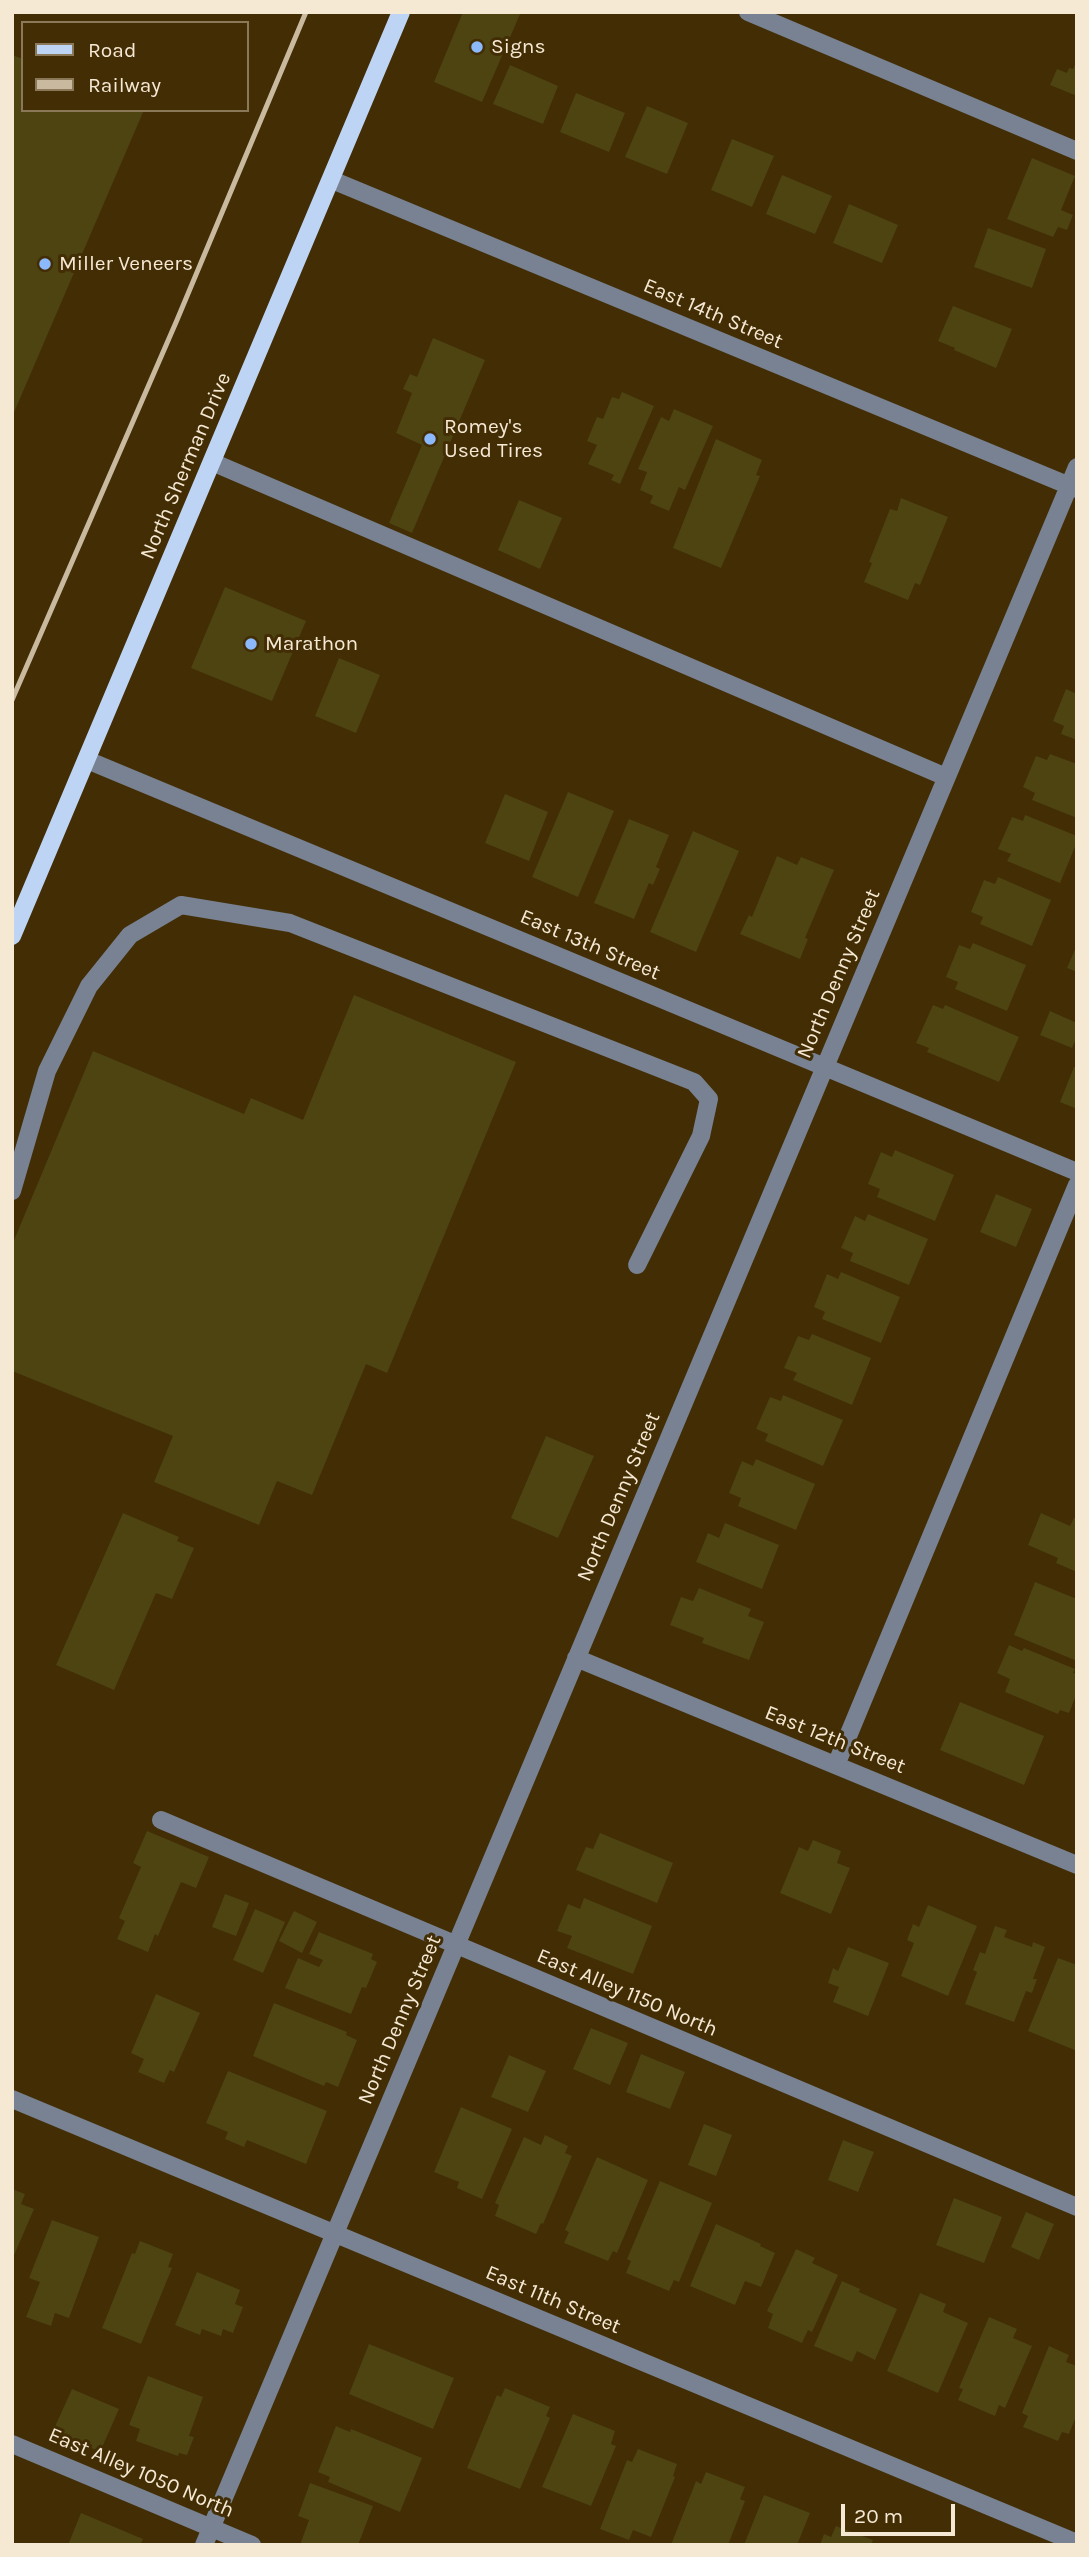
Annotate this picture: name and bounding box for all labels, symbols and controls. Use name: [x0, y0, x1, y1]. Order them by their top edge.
legend: [21, 21, 248, 112]
place label: Signs: [491, 34, 546, 60]
text: Road: [88, 38, 136, 62]
marker: Signs: [469, 39, 485, 55]
text: Railway: [88, 73, 161, 97]
place label: Miller Veneers: [59, 251, 193, 277]
marker: Miller Veneers: [37, 256, 53, 272]
street label: East 14th Street: [639, 273, 787, 355]
street label: North Sherman Drive: [135, 369, 237, 563]
place label: Romey's Used Tires: [444, 414, 543, 464]
marker: Romey's Used Tires: [422, 431, 438, 447]
place label: Marathon: [265, 631, 358, 657]
marker: Marathon: [243, 636, 259, 652]
street label: North Denny Street: [792, 886, 886, 1062]
street label: East 13th Street: [516, 904, 664, 986]
street label: North Denny Street: [572, 1409, 666, 1585]
street label: East 12th Street: [761, 1700, 909, 1780]
street label: North Denny Street: [353, 1932, 447, 2108]
street label: East Alley 1150 North: [533, 1944, 721, 2042]
street label: East 11th Street: [482, 2260, 624, 2340]
street label: East Alley 1050 North: [44, 2422, 238, 2524]
scale bar: [844, 2490, 958, 2534]
text: 20 m: [854, 2504, 903, 2528]

